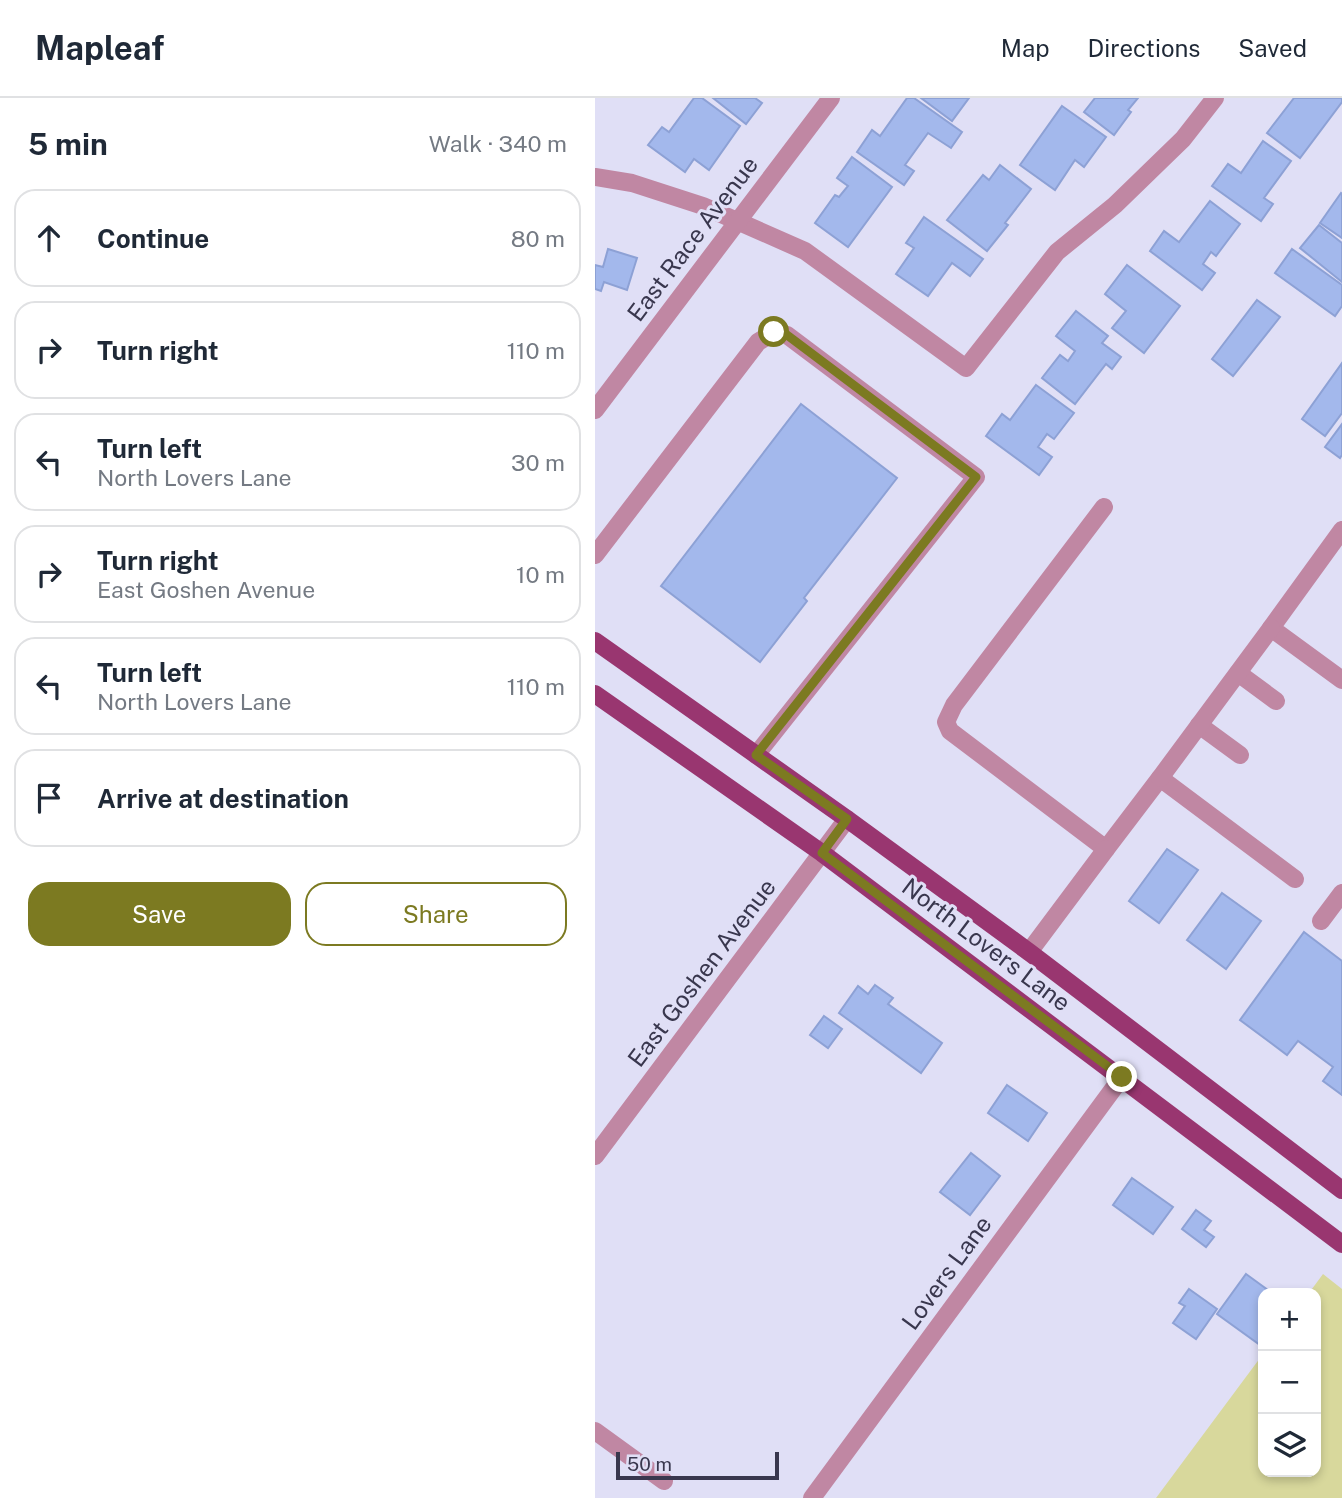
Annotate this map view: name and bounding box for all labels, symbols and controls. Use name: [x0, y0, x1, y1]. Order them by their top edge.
text: Mapleaf: [35, 29, 164, 67]
text: Map: [1001, 34, 1050, 62]
text: Directions: [1088, 34, 1200, 62]
text: Saved: [1238, 34, 1307, 62]
text: 5 min: [28, 126, 108, 162]
text: Walk · 340 m: [429, 130, 567, 157]
street label: East Race Avenue: [621, 151, 763, 326]
icon: ahead: [30, 219, 68, 257]
text: Continue: [97, 223, 209, 254]
text: 80 m: [511, 225, 565, 252]
route start: [758, 316, 789, 347]
icon: right: [30, 331, 68, 369]
text: Turn right: [97, 335, 219, 366]
text: 110 m: [507, 337, 565, 364]
text: Turn left: [97, 433, 202, 464]
icon: left: [30, 443, 68, 481]
text: 30 m: [511, 449, 565, 476]
text: North Lovers Lane: [97, 464, 292, 491]
text: Turn right: [97, 545, 219, 576]
icon: right: [30, 555, 68, 593]
text: 10 m: [516, 561, 565, 588]
text: East Goshen Avenue: [97, 576, 315, 603]
text: Turn left: [97, 657, 202, 688]
icon: left: [30, 667, 68, 705]
text: 110 m: [507, 673, 565, 700]
text: North Lovers Lane: [97, 688, 292, 715]
icon: arrive: [30, 779, 68, 817]
text: Arrive at destination: [97, 783, 349, 814]
street label: North Lovers Lane: [897, 872, 1076, 1016]
street label: East Goshen Avenue: [622, 873, 781, 1072]
button: Save: [28, 882, 291, 946]
button: Share: [305, 882, 567, 946]
route end: [1106, 1061, 1137, 1092]
street label: Lovers Lane: [896, 1210, 997, 1335]
map controls: [1258, 1288, 1321, 1477]
button: +: [1258, 1288, 1321, 1351]
button: −: [1258, 1351, 1321, 1414]
button: layers: [1258, 1414, 1321, 1477]
scale bar: [616, 1449, 779, 1481]
text: 50 m: [627, 1453, 672, 1475]

